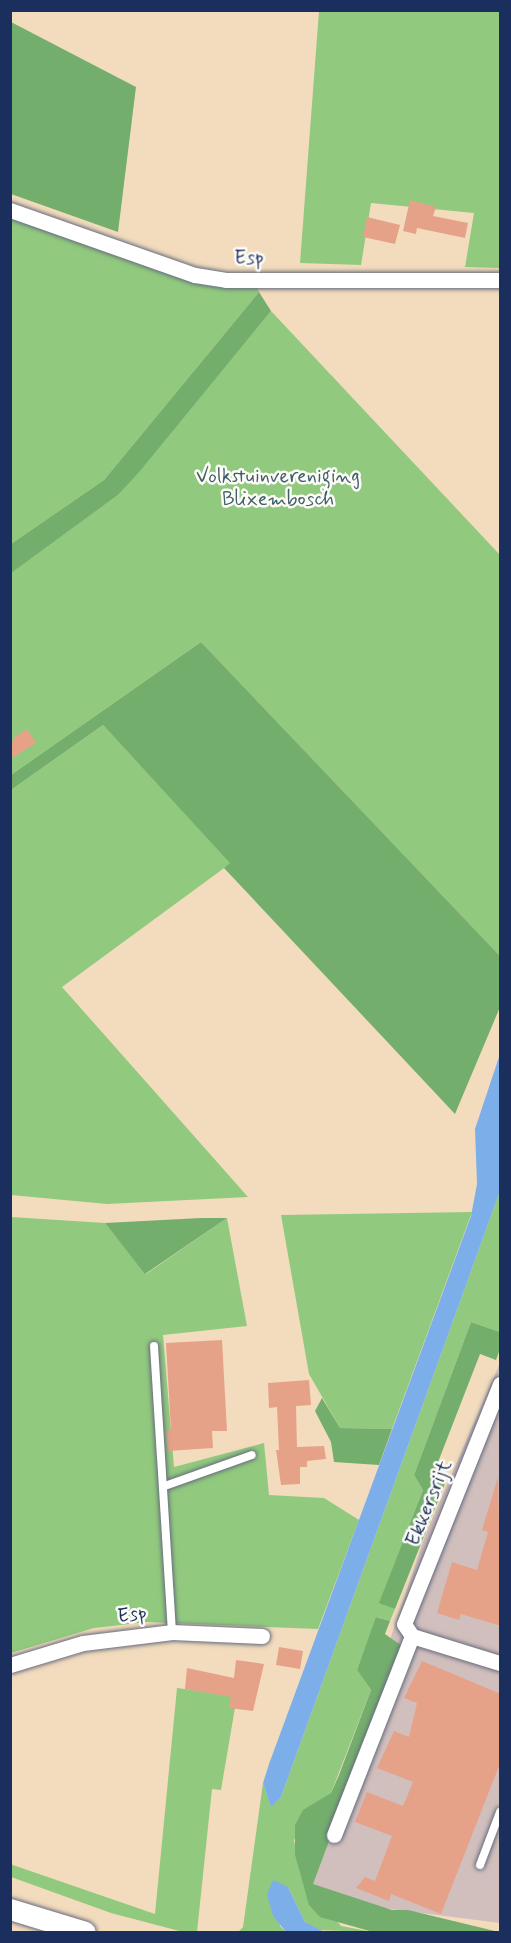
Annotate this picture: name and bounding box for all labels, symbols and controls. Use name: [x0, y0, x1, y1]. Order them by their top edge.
street label: Esp: [234, 246, 264, 270]
park label: Volkstuinvereniging Blixembosch: [196, 465, 360, 512]
street label: Ekkersrijt: [401, 1457, 457, 1549]
street label: Esp: [116, 1601, 148, 1629]

